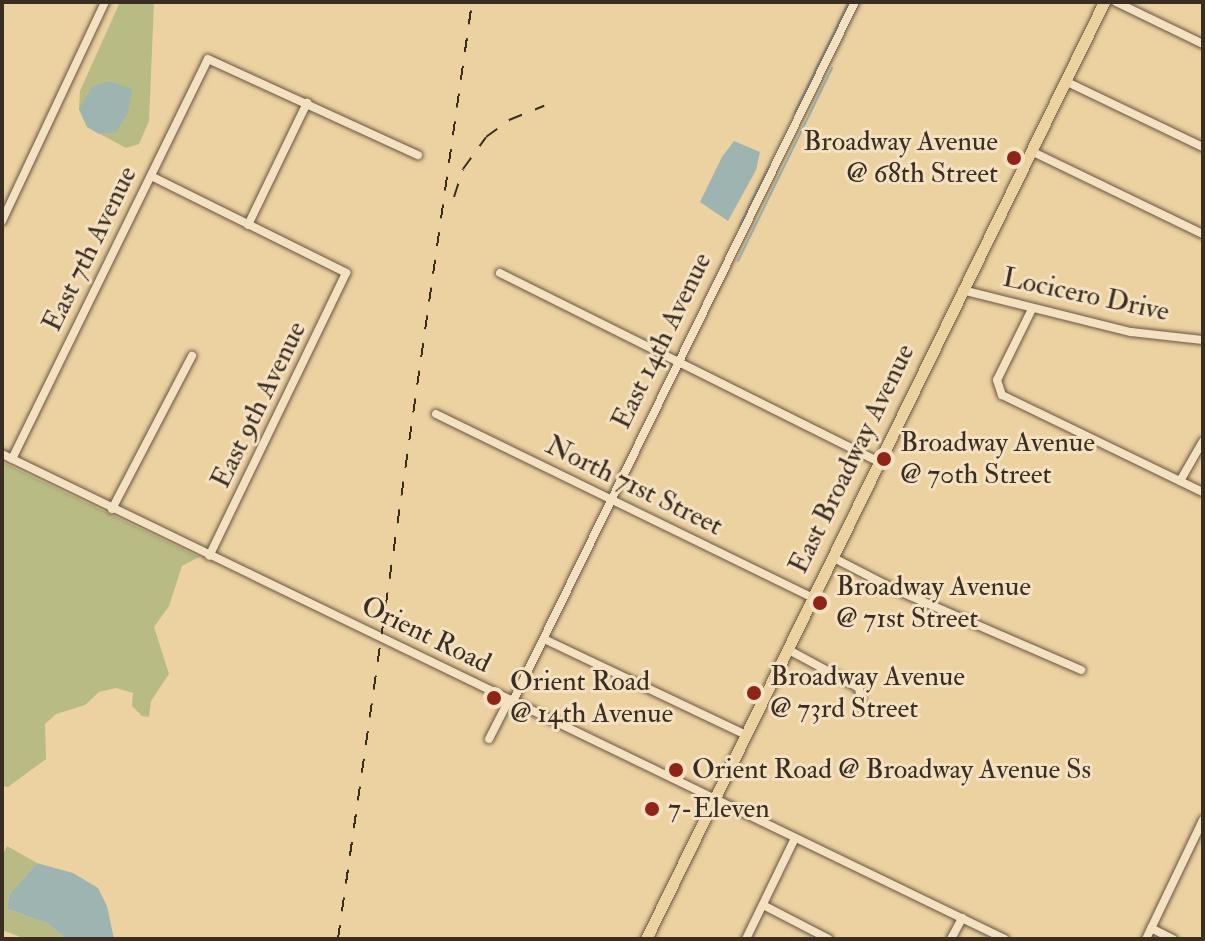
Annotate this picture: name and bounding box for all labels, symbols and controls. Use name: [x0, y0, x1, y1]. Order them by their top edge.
place label: Broadway Avenue @ 68th Street: [803, 125, 998, 191]
marker: Broadway Avenue @ 68th Street: [1005, 149, 1023, 167]
street label: East 7th Avenue: [35, 161, 145, 337]
street label: East 14th Avenue: [605, 247, 719, 435]
street label: Locicero Drive: [1000, 261, 1172, 329]
street label: East 9th Avenue: [204, 316, 314, 494]
street label: East Broadway Avenue: [782, 339, 922, 579]
place label: Broadway Avenue @ 70th Street: [900, 426, 1095, 492]
street label: North 71st Street: [540, 429, 728, 543]
marker: Broadway Avenue @ 70th Street: [875, 450, 893, 468]
place label: Broadway Avenue @ 71st Street: [836, 570, 1031, 636]
street label: Orient Road: [356, 589, 496, 681]
marker: Broadway Avenue @ 71st Street: [811, 594, 829, 612]
place label: Broadway Avenue @ 73rd Street: [770, 660, 965, 726]
place label: Orient Road @ 14th Avenue: [510, 665, 673, 731]
marker: Broadway Avenue @ 73rd Street: [745, 684, 763, 702]
marker: Orient Road @ 14th Avenue: [485, 689, 503, 707]
place label: Orient Road @ Broadway Avenue Ss: [692, 753, 1091, 787]
marker: Orient Road @ Broadway Avenue Ss: [667, 761, 685, 779]
place label: 7-Eleven: [668, 792, 770, 826]
marker: 7-Eleven: [643, 800, 661, 818]

